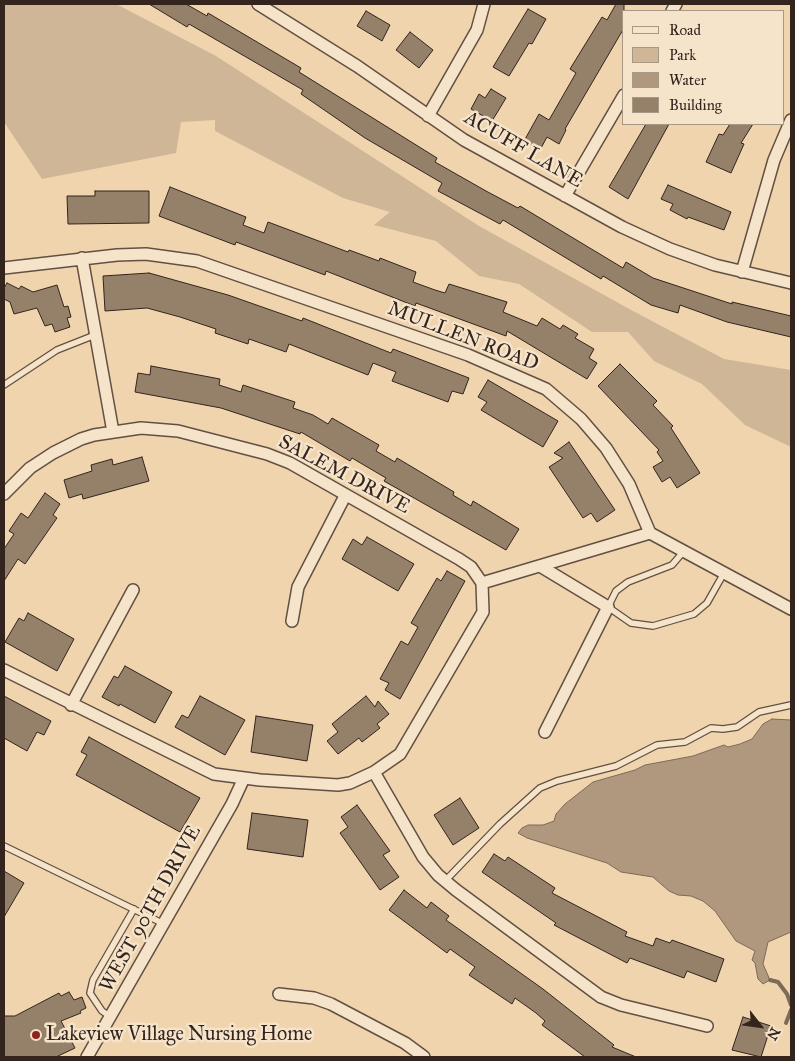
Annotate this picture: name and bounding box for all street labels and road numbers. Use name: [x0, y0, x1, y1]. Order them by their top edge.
street label: ACUFF LANE: [459, 106, 587, 194]
street label: MULLEN ROAD: [384, 297, 542, 377]
street label: SALEM DRIVE: [274, 430, 414, 520]
street label: WEST 90TH DRIVE: [95, 821, 207, 997]

